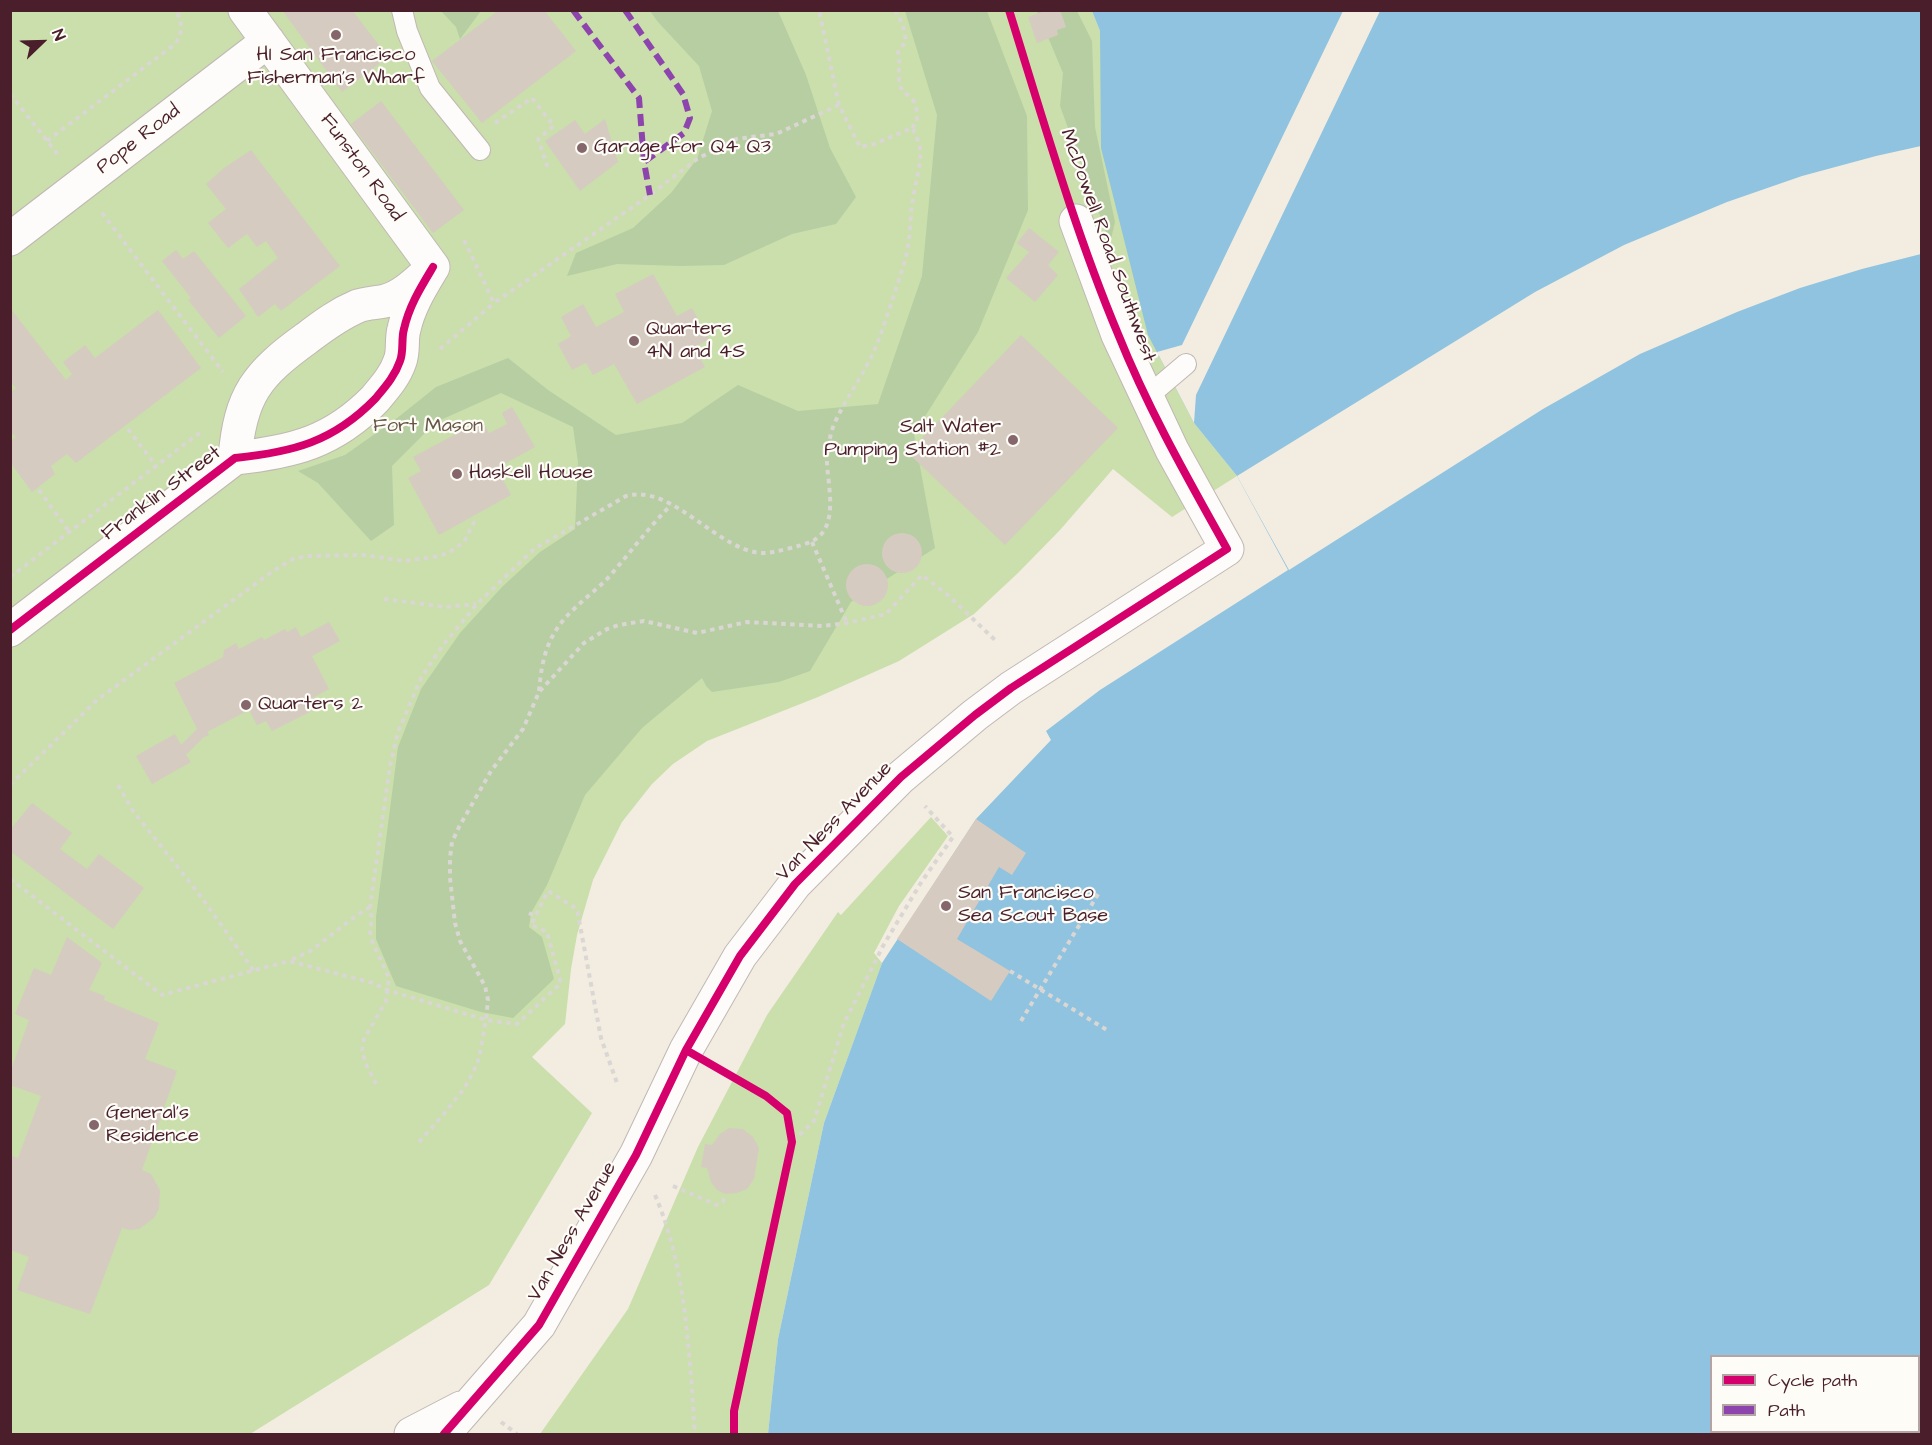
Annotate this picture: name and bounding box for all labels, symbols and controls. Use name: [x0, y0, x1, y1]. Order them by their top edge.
north arrow: [12, 12, 72, 72]
text: N: [46, 26, 71, 44]
marker: HI San Francisco Fisherman's Wharf: [329, 28, 343, 42]
place label: HI San Francisco Fisherman's Wharf: [247, 44, 425, 91]
street label: Pope Road: [92, 100, 186, 180]
street label: Funston Road: [314, 109, 408, 227]
street label: McDowell Road Southwest: [1054, 126, 1160, 366]
place label: Garage for Q4 Q3: [594, 136, 771, 160]
marker: Garage for Q4 Q3: [575, 141, 589, 155]
place label: Quarters 4N and 4S: [646, 318, 745, 365]
marker: Quarters 4N and 4S: [627, 334, 641, 348]
park label: Fort Mason: [373, 415, 483, 439]
place label: Salt Water Pumping Station #2: [824, 416, 1001, 463]
marker: Salt Water Pumping Station #2: [1006, 433, 1020, 447]
street label: Franklin Street: [98, 441, 226, 547]
place label: Haskell House: [469, 462, 593, 486]
marker: Haskell House: [450, 467, 464, 481]
place label: Quarters 2: [258, 693, 363, 717]
marker: Quarters 2: [239, 698, 253, 712]
street label: Van Ness Avenue: [772, 757, 898, 887]
place label: San Francisco Sea Scout Base: [958, 882, 1108, 929]
marker: San Francisco Sea Scout Base: [939, 899, 953, 913]
place label: General's Residence: [106, 1102, 199, 1149]
marker: General's Residence: [87, 1118, 101, 1132]
street label: Van Ness Avenue: [523, 1158, 623, 1306]
legend: [1710, 1355, 1920, 1433]
text: Cycle path: [1768, 1368, 1857, 1393]
text: Path: [1768, 1398, 1805, 1423]

